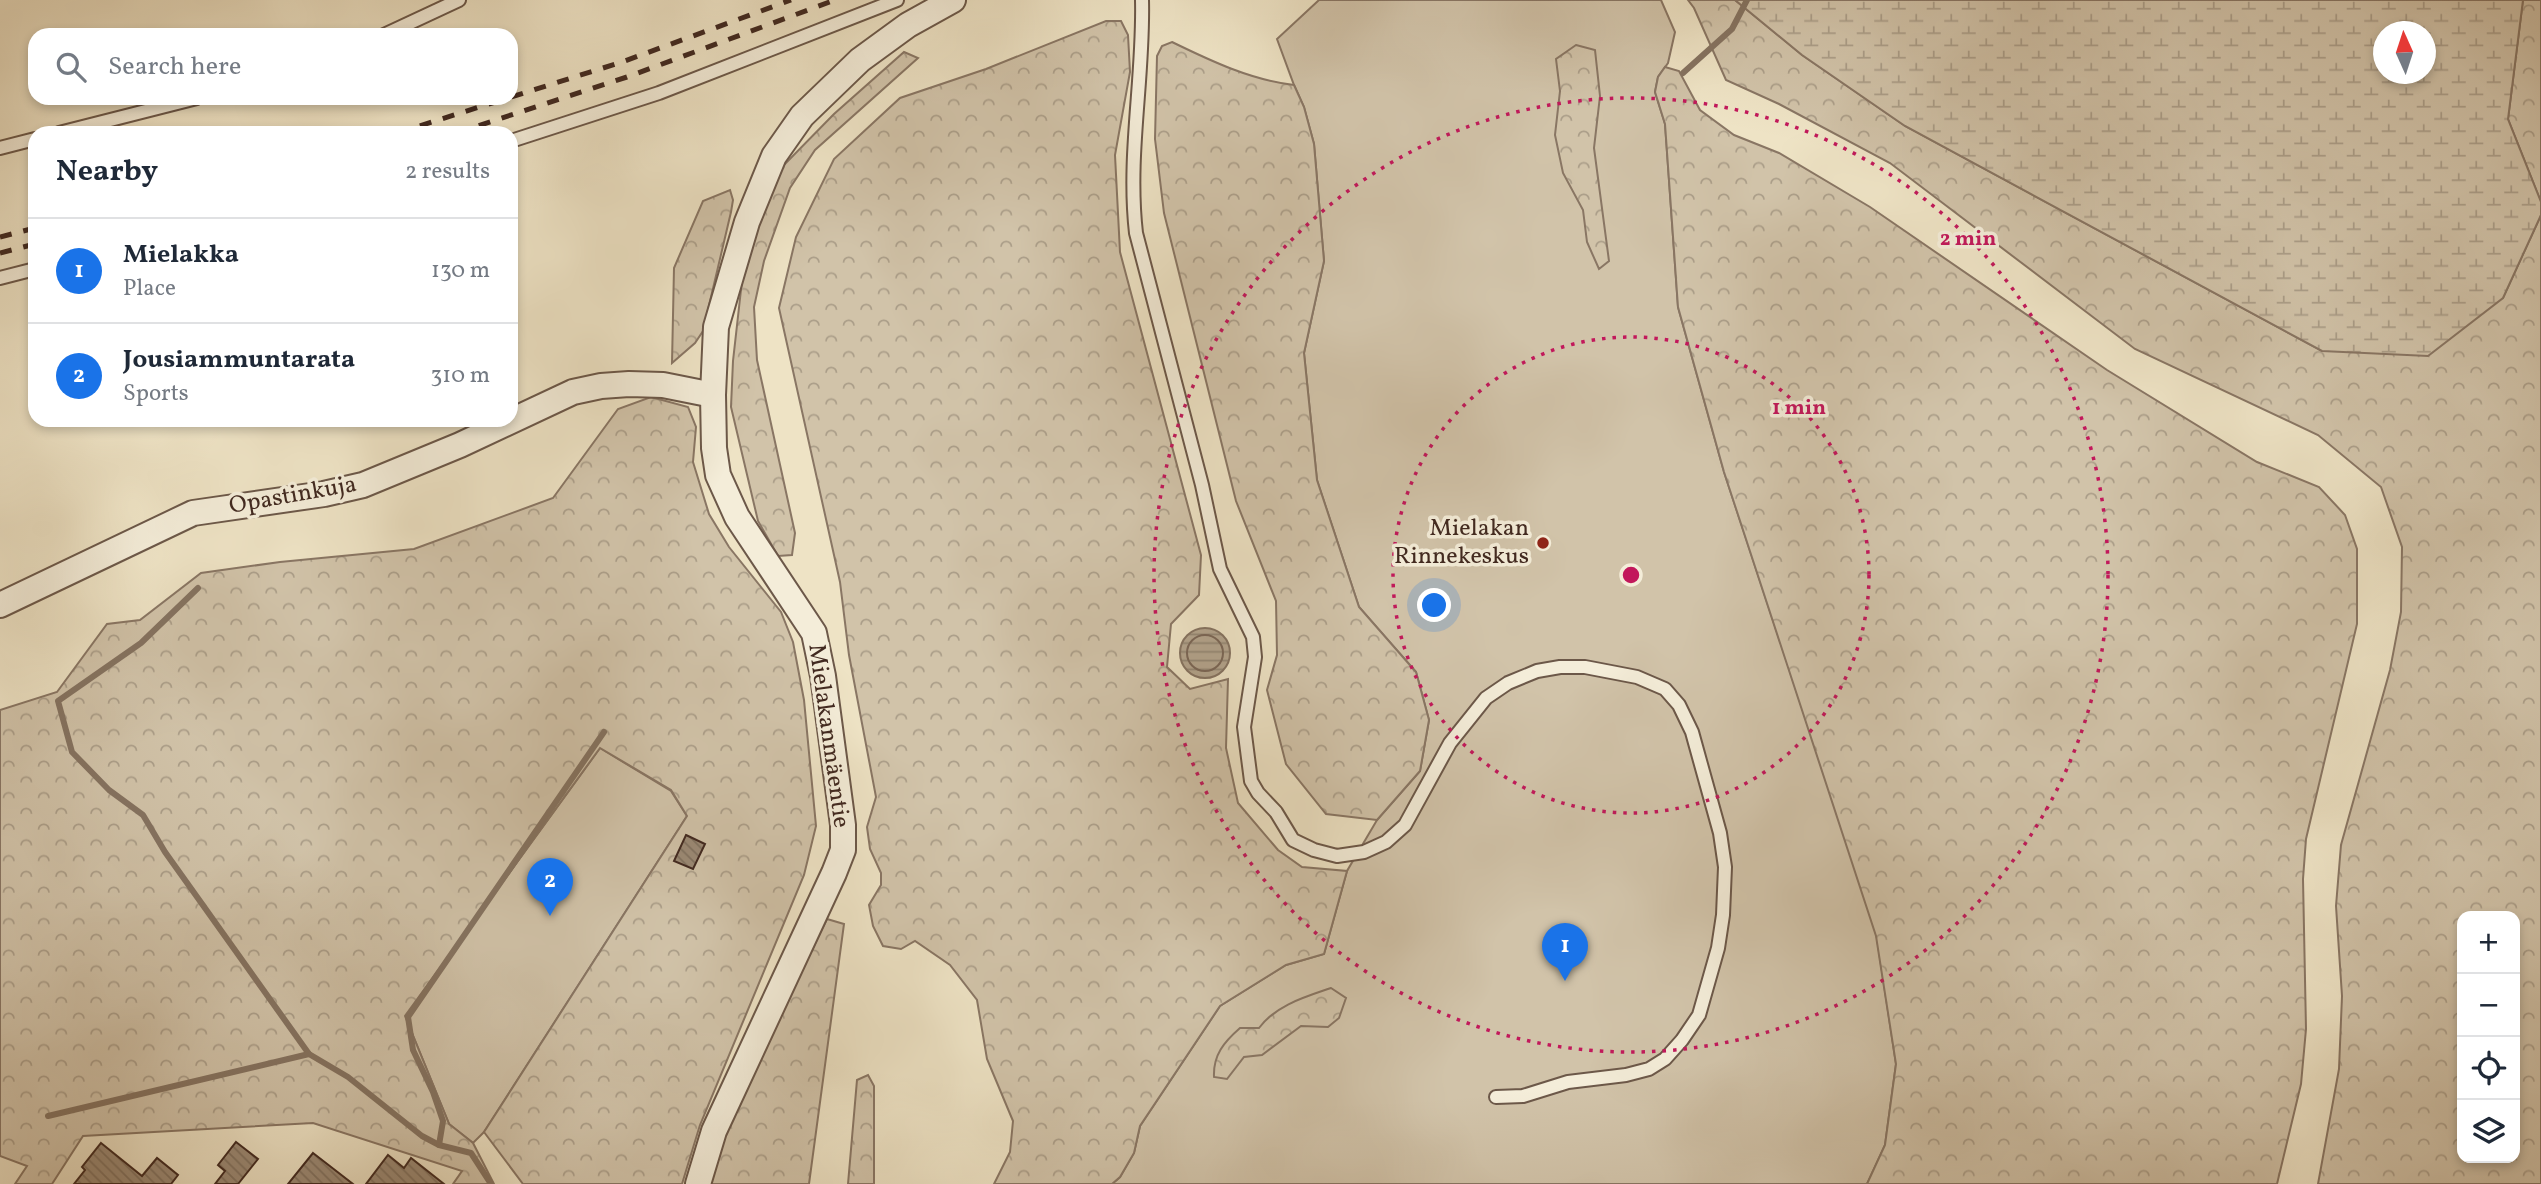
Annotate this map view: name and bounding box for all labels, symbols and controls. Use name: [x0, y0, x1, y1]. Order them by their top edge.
north arrow: [2373, 21, 2436, 84]
search box: [28, 28, 518, 105]
icon: search: [52, 48, 90, 86]
text: Search here: [108, 49, 241, 85]
text: Nearby: [56, 151, 158, 193]
text: 2 results: [405, 156, 490, 188]
text: 2 min: [1940, 225, 1996, 254]
text: Mielakka: [123, 237, 239, 273]
text: 1: [74, 255, 84, 287]
text: 130 m: [431, 255, 490, 287]
text: Place: [123, 273, 176, 305]
text: Jousiammuntarata: [123, 342, 355, 378]
text: 2: [73, 360, 85, 392]
text: 310 m: [430, 360, 490, 392]
text: Sports: [123, 378, 189, 410]
text: 1 min: [1772, 394, 1826, 423]
street label: Opastinkuja: [227, 468, 359, 524]
place label: Mielakan Rinnekeskus: [1394, 512, 1529, 574]
marker: Mielakan Rinnekeskus: [1535, 535, 1551, 551]
centre of rings: [1619, 563, 1643, 587]
your location: [1417, 588, 1451, 622]
street label: Mielakanmäentie: [798, 642, 858, 830]
pin: 2: [527, 858, 573, 916]
map controls: [2457, 911, 2520, 1163]
button: +: [2457, 911, 2520, 974]
pin: 1: [1542, 923, 1588, 981]
button: −: [2457, 974, 2520, 1037]
button: locate: [2457, 1037, 2520, 1100]
button: layers: [2457, 1100, 2520, 1163]

